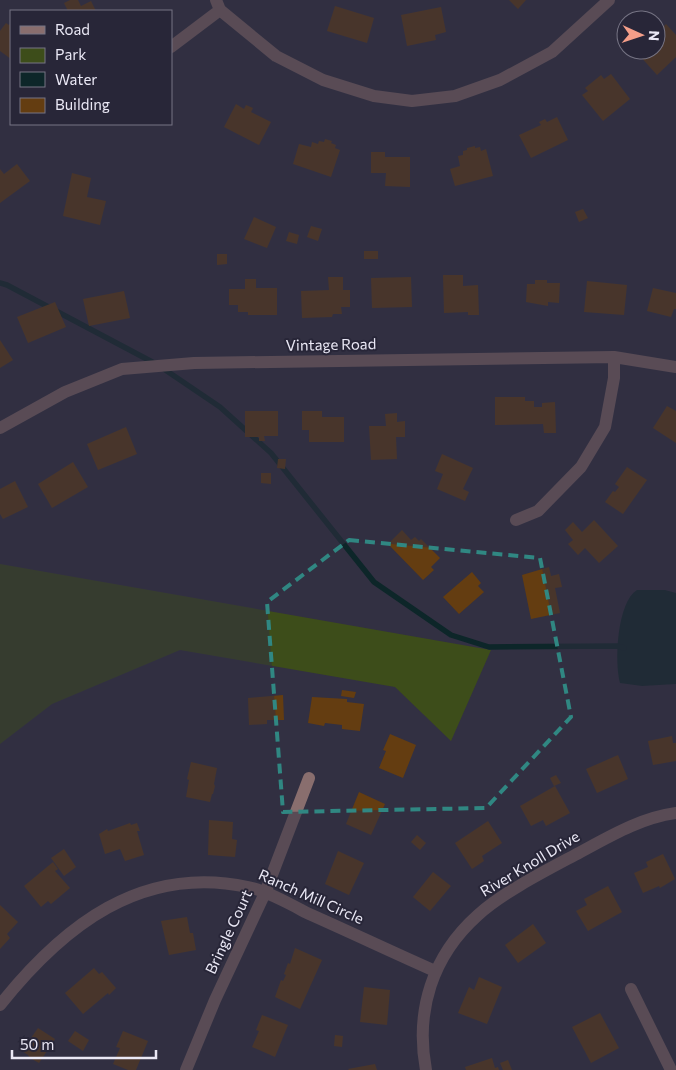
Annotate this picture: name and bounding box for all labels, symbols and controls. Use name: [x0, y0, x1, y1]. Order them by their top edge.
legend: [10, 10, 172, 125]
north arrow: [616, 10, 666, 60]
text: Road: [55, 20, 90, 38]
text: N: [646, 30, 663, 41]
text: Park: [55, 45, 86, 63]
text: Water: [55, 70, 97, 88]
text: Building: [55, 95, 110, 113]
street label: Vintage Road: [286, 334, 376, 354]
street label: River Knoll Drive: [477, 826, 582, 900]
street label: Ranch Mill Circle: [256, 865, 367, 927]
street label: Bringle Court: [201, 887, 255, 976]
scale bar: [12, 1028, 156, 1060]
text: 50 m: [20, 1035, 54, 1053]

